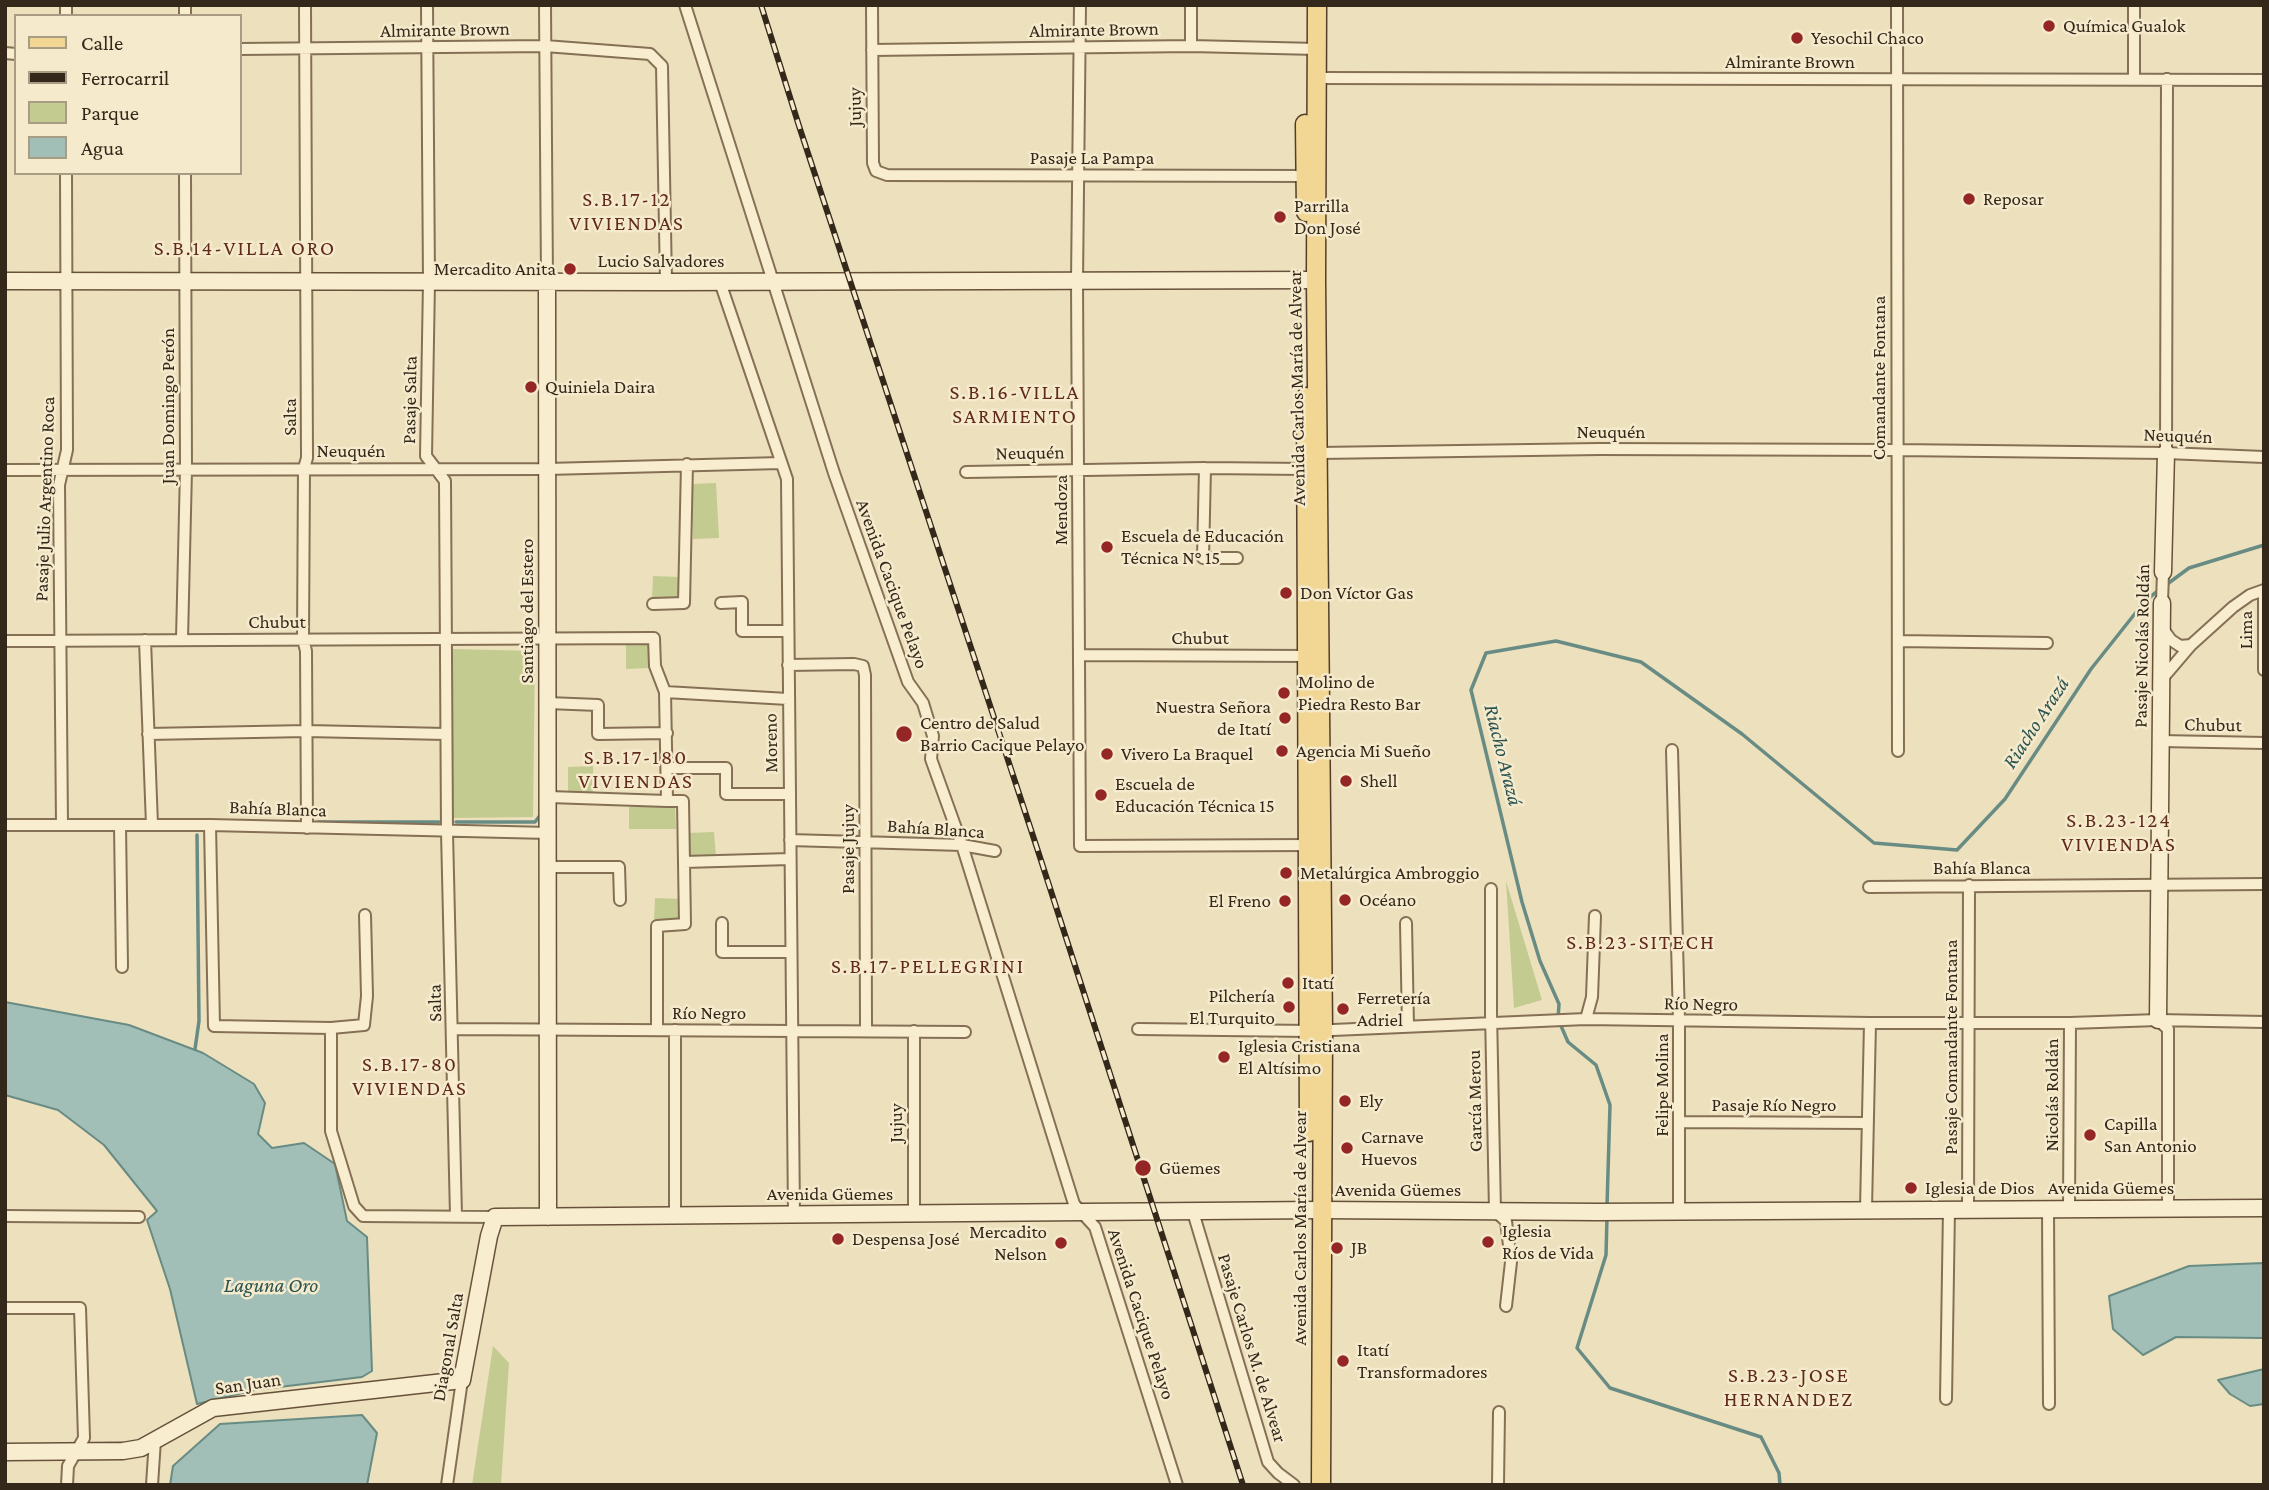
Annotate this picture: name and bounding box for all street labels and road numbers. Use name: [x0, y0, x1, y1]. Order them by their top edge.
street label: Almirante Brown: [380, 17, 510, 43]
street label: Almirante Brown: [1029, 17, 1159, 43]
street label: Almirante Brown: [1725, 51, 1855, 73]
street label: Jujuy: [843, 87, 867, 127]
street label: Pasaje La Pampa: [1030, 147, 1154, 169]
street label: Lucio Salvadores: [598, 250, 724, 272]
street label: Avenida Carlos María de Alvear: [1284, 270, 1310, 506]
street label: Comandante Fontana: [1868, 296, 1890, 460]
street label: Juan Domingo Perón: [157, 328, 179, 484]
street label: Pasaje Salta: [398, 356, 422, 444]
street label: Pasaje Julio Argentino Roca: [30, 396, 60, 602]
street label: Salta: [279, 398, 301, 436]
street label: Neuquén: [1576, 421, 1646, 443]
street label: Neuquén: [2143, 423, 2213, 449]
street label: Neuquén: [316, 440, 386, 462]
street label: Neuquén: [995, 441, 1065, 465]
street label: Mendoza: [1050, 475, 1072, 545]
street label: Avenida Cacique Pelayo: [851, 496, 933, 672]
street label: Santiago del Estero: [516, 539, 538, 683]
street label: Pasaje Nicolás Roldán: [2129, 564, 2155, 728]
street label: Chubut: [248, 611, 306, 633]
street label: Lima: [2235, 611, 2257, 649]
street label: Chubut: [1171, 627, 1229, 649]
street label: Moreno: [759, 713, 783, 773]
street label: Chubut: [2184, 713, 2242, 737]
street label: Bahía Blanca: [229, 796, 327, 822]
street label: Pasaje Jujuy: [837, 804, 859, 894]
street label: Bahía Blanca: [886, 814, 986, 844]
street label: Bahía Blanca: [1933, 857, 2031, 879]
street label: Pasaje Comandante Fontana: [1940, 939, 1962, 1155]
street label: Salta: [423, 984, 447, 1022]
street label: Río Negro: [1664, 992, 1738, 1016]
street label: Río Negro: [672, 1002, 746, 1024]
street label: Felipe Molina: [1651, 1033, 1673, 1137]
street label: Nicolás Roldán: [2041, 1038, 2063, 1152]
street label: García Merou: [1463, 1050, 1487, 1152]
street label: Pasaje Río Negro: [1712, 1094, 1836, 1116]
street label: Jujuy: [885, 1103, 907, 1143]
street label: Avenida Carlos María de Alvear: [1289, 1110, 1311, 1346]
street label: Avenida Güemes: [2048, 1177, 2174, 1199]
street label: Avenida Güemes: [1335, 1179, 1461, 1201]
street label: Avenida Güemes: [767, 1183, 893, 1205]
street label: Avenida Cacique Pelayo: [1103, 1226, 1179, 1402]
street label: Pasaje Carlos M. de Alvear: [1212, 1251, 1292, 1445]
street label: Diagonal Salta: [427, 1291, 469, 1403]
street label: San Juan: [214, 1368, 282, 1400]

